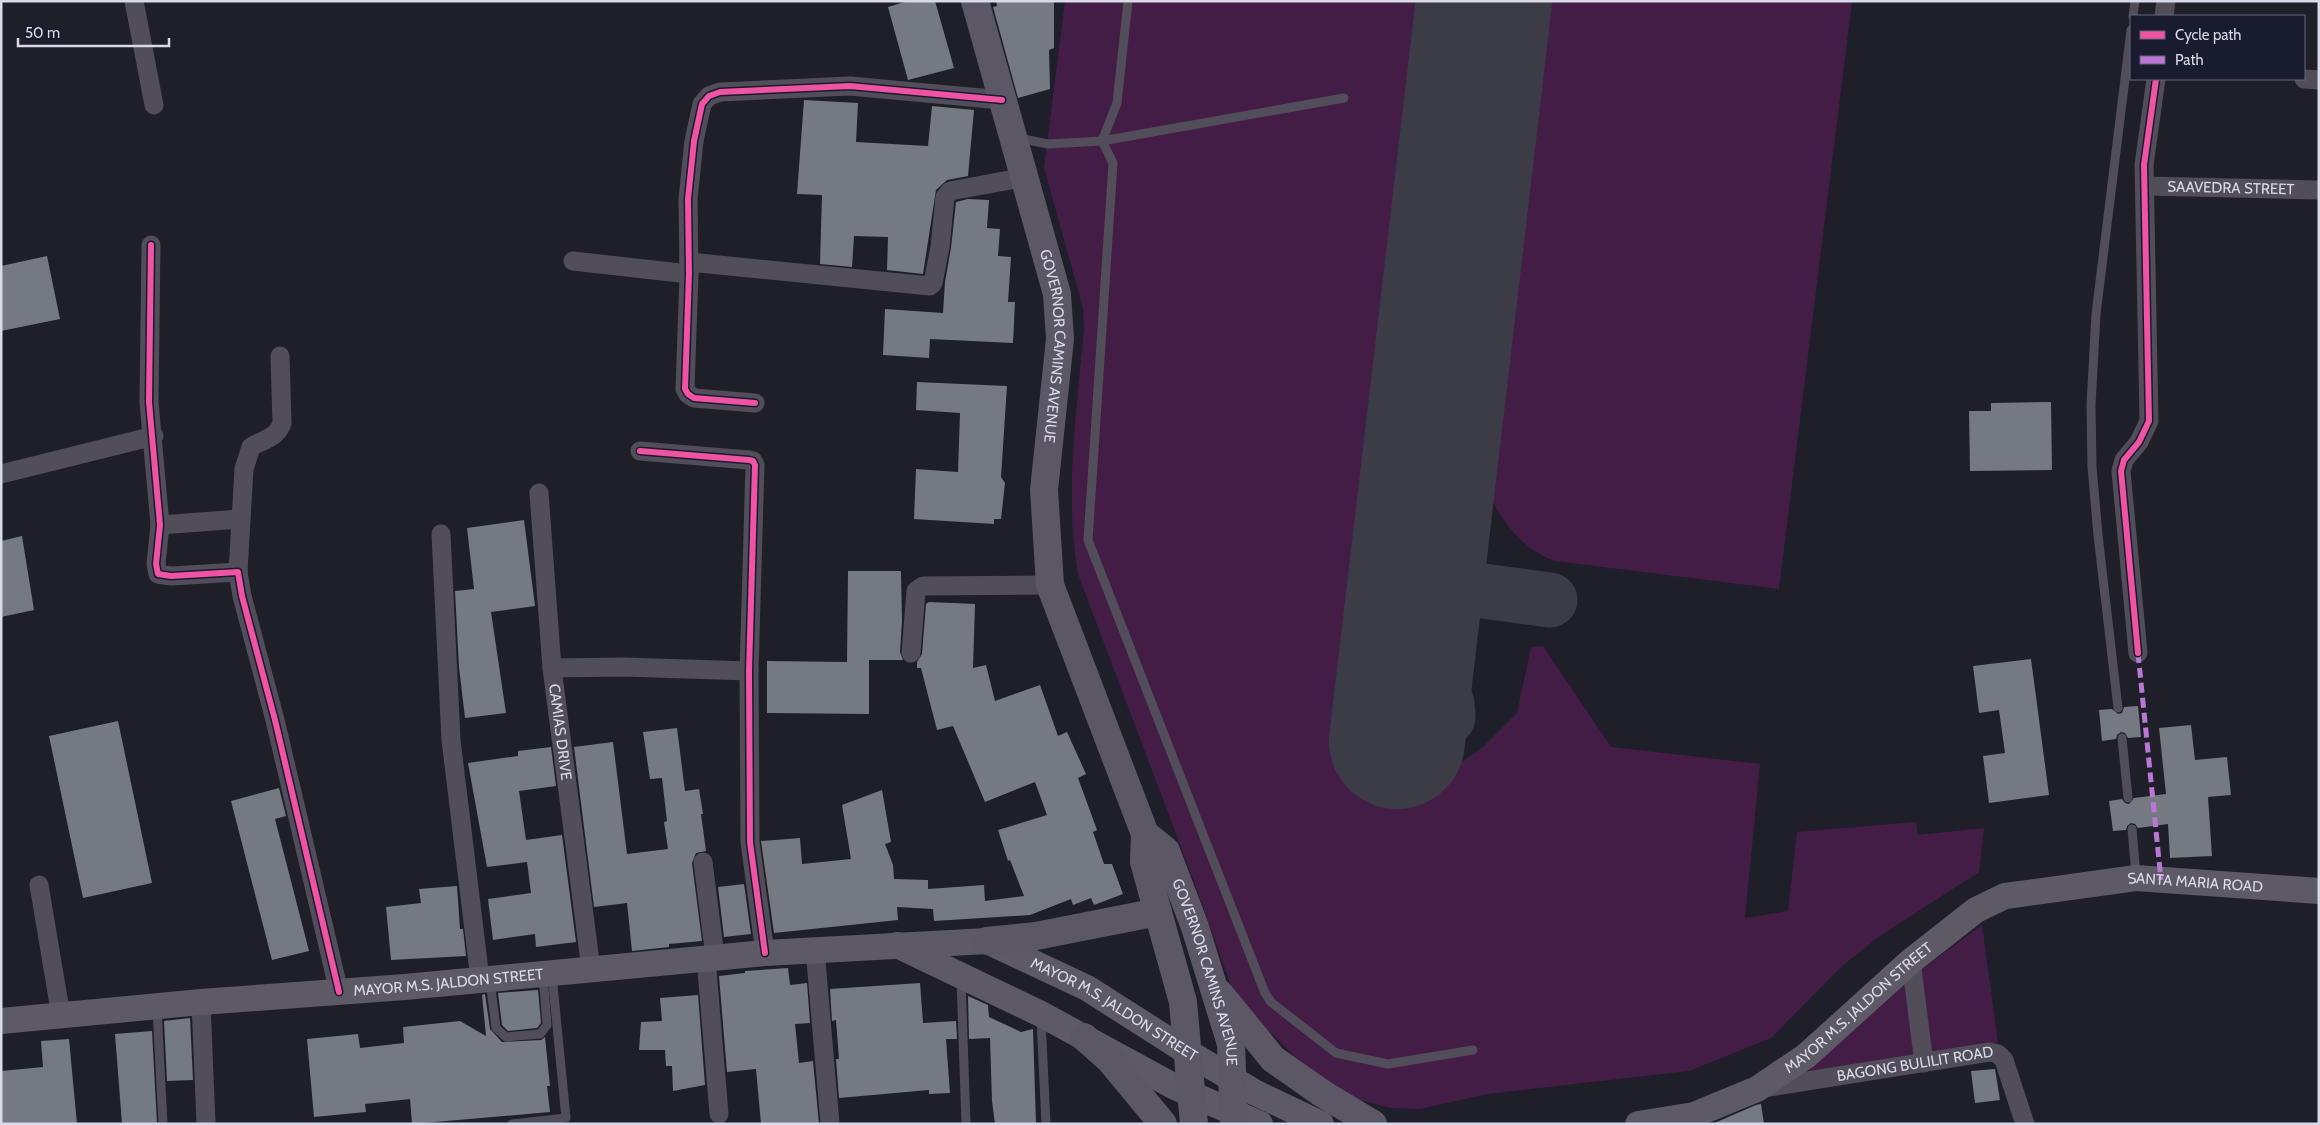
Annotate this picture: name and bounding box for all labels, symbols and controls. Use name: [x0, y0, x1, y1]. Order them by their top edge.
scale bar: [18, 15, 169, 47]
legend: [2130, 15, 2305, 80]
text: 50 m: [25, 24, 60, 42]
text: Cycle path: [2175, 26, 2241, 44]
text: Path: [2175, 51, 2204, 69]
street label: SAAVEDRA STREET: [2167, 178, 2295, 198]
street label: GOVERNOR CAMINS AVENUE: [1036, 247, 1069, 444]
street label: CAMIAS DRIVE: [545, 683, 575, 781]
street label: SANTA MARIA ROAD: [2126, 869, 2264, 896]
street label: GOVERNOR CAMINS AVENUE: [1168, 876, 1241, 1066]
street label: MAYOR M.S. JALDON STREET: [1781, 939, 1936, 1077]
street label: MAYOR M.S. JALDON STREET: [1028, 954, 1201, 1065]
street label: MAYOR M.S. JALDON STREET: [353, 965, 544, 1000]
street label: BAGONG BULILIT ROAD: [1836, 1042, 1995, 1085]

